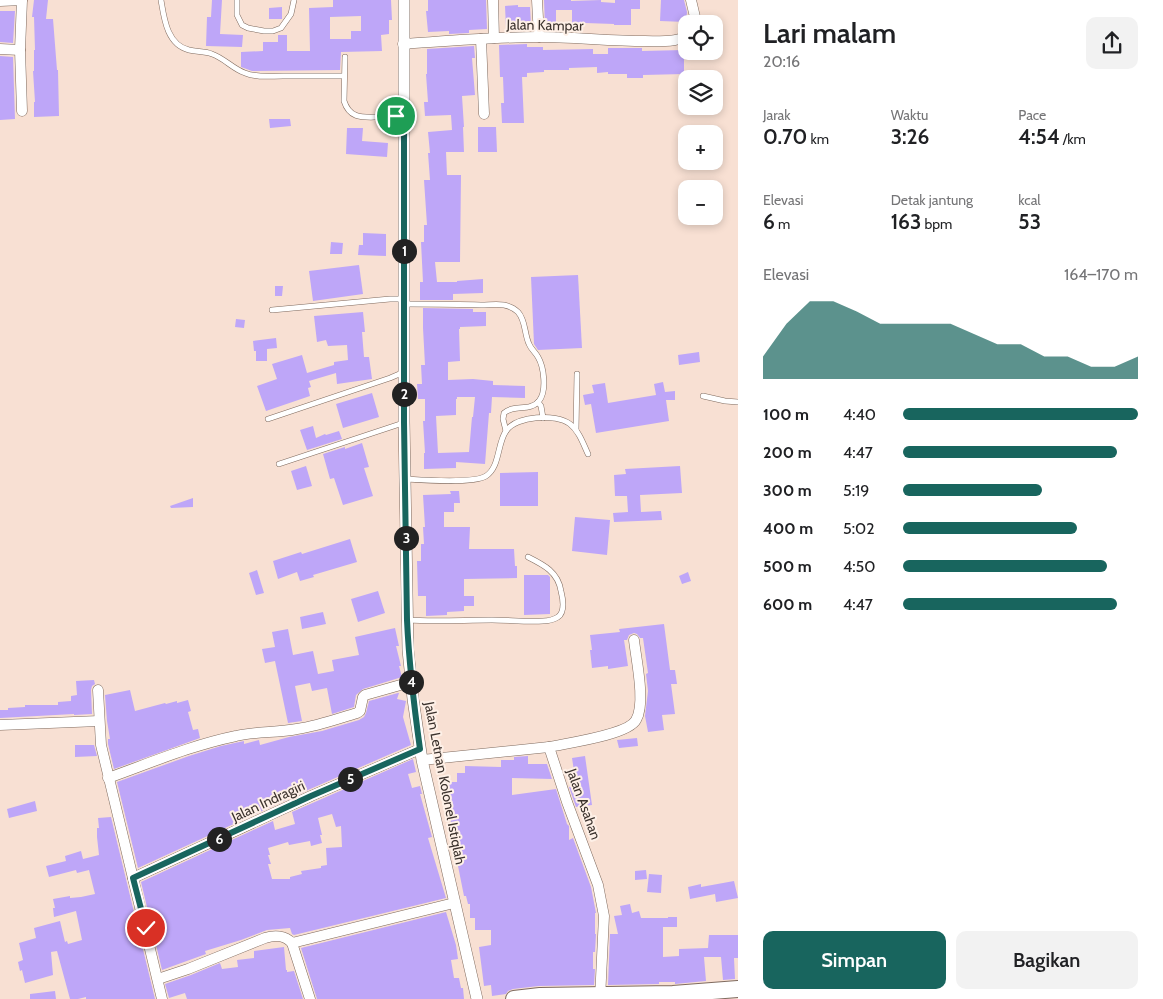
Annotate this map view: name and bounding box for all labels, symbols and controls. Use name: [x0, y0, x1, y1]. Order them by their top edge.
street label: Jalan Kampar: [505, 15, 584, 35]
map controls: [678, 15, 723, 225]
button: locate: [678, 15, 723, 60]
text: Lari malam: [763, 16, 896, 50]
button: share: [1086, 17, 1138, 69]
text: 20:16: [763, 52, 800, 71]
button: layers: [678, 70, 723, 115]
pin: [375, 95, 417, 137]
icon: arrive: [382, 102, 410, 130]
text: Jarak: [763, 106, 790, 124]
text: Waktu: [891, 106, 928, 124]
text: Pace: [1018, 106, 1046, 124]
text: 0.70: [763, 124, 807, 149]
text: 3:26: [891, 124, 929, 149]
text: 4:54: [1018, 124, 1060, 149]
button: +: [678, 125, 723, 170]
text: km: [807, 130, 829, 148]
text: /km: [1060, 130, 1086, 148]
button: −: [678, 180, 723, 225]
text: Elevasi: [763, 191, 803, 209]
text: Detak jantung: [891, 191, 973, 209]
text: kcal: [1018, 191, 1041, 209]
text: 6: [763, 209, 775, 234]
text: 163: [891, 209, 921, 234]
text: 53: [1018, 209, 1041, 234]
text: m: [775, 215, 790, 233]
text: bpm: [921, 215, 952, 233]
pin: 1: [392, 238, 416, 264]
text: 1: [402, 242, 407, 260]
text: Elevasi: [763, 265, 809, 284]
text: 164–170 m: [1064, 265, 1138, 284]
pin: 2: [392, 382, 416, 406]
text: 2: [401, 385, 408, 403]
text: 100 m: [763, 405, 809, 424]
text: 4:40: [843, 405, 876, 424]
text: 200 m: [763, 443, 812, 462]
text: 4:47: [843, 443, 873, 462]
text: 300 m: [763, 481, 812, 500]
text: 5:19: [843, 481, 869, 500]
text: 400 m: [763, 519, 813, 538]
text: 5:02: [843, 519, 875, 538]
pin: 3: [394, 526, 418, 550]
text: 3: [403, 529, 410, 547]
text: 500 m: [763, 557, 812, 576]
text: 4:50: [843, 557, 875, 576]
text: 600 m: [763, 595, 812, 614]
text: 4:47: [843, 595, 873, 614]
pin: 4: [398, 670, 424, 694]
text: 4: [407, 673, 416, 691]
street label: Jalan Letnan Kolonel Istiqlah: [420, 699, 470, 866]
street label: Jalan Asahan: [562, 765, 605, 842]
pin: 5: [338, 766, 362, 792]
text: 5: [347, 770, 354, 788]
street label: Jalan Indragiri: [228, 776, 308, 826]
pin: 6: [206, 826, 232, 852]
text: 6: [216, 830, 223, 848]
pin: [125, 907, 167, 949]
icon: check: [132, 914, 160, 942]
button: Simpan: [763, 931, 946, 989]
button: Bagikan: [956, 931, 1138, 989]

